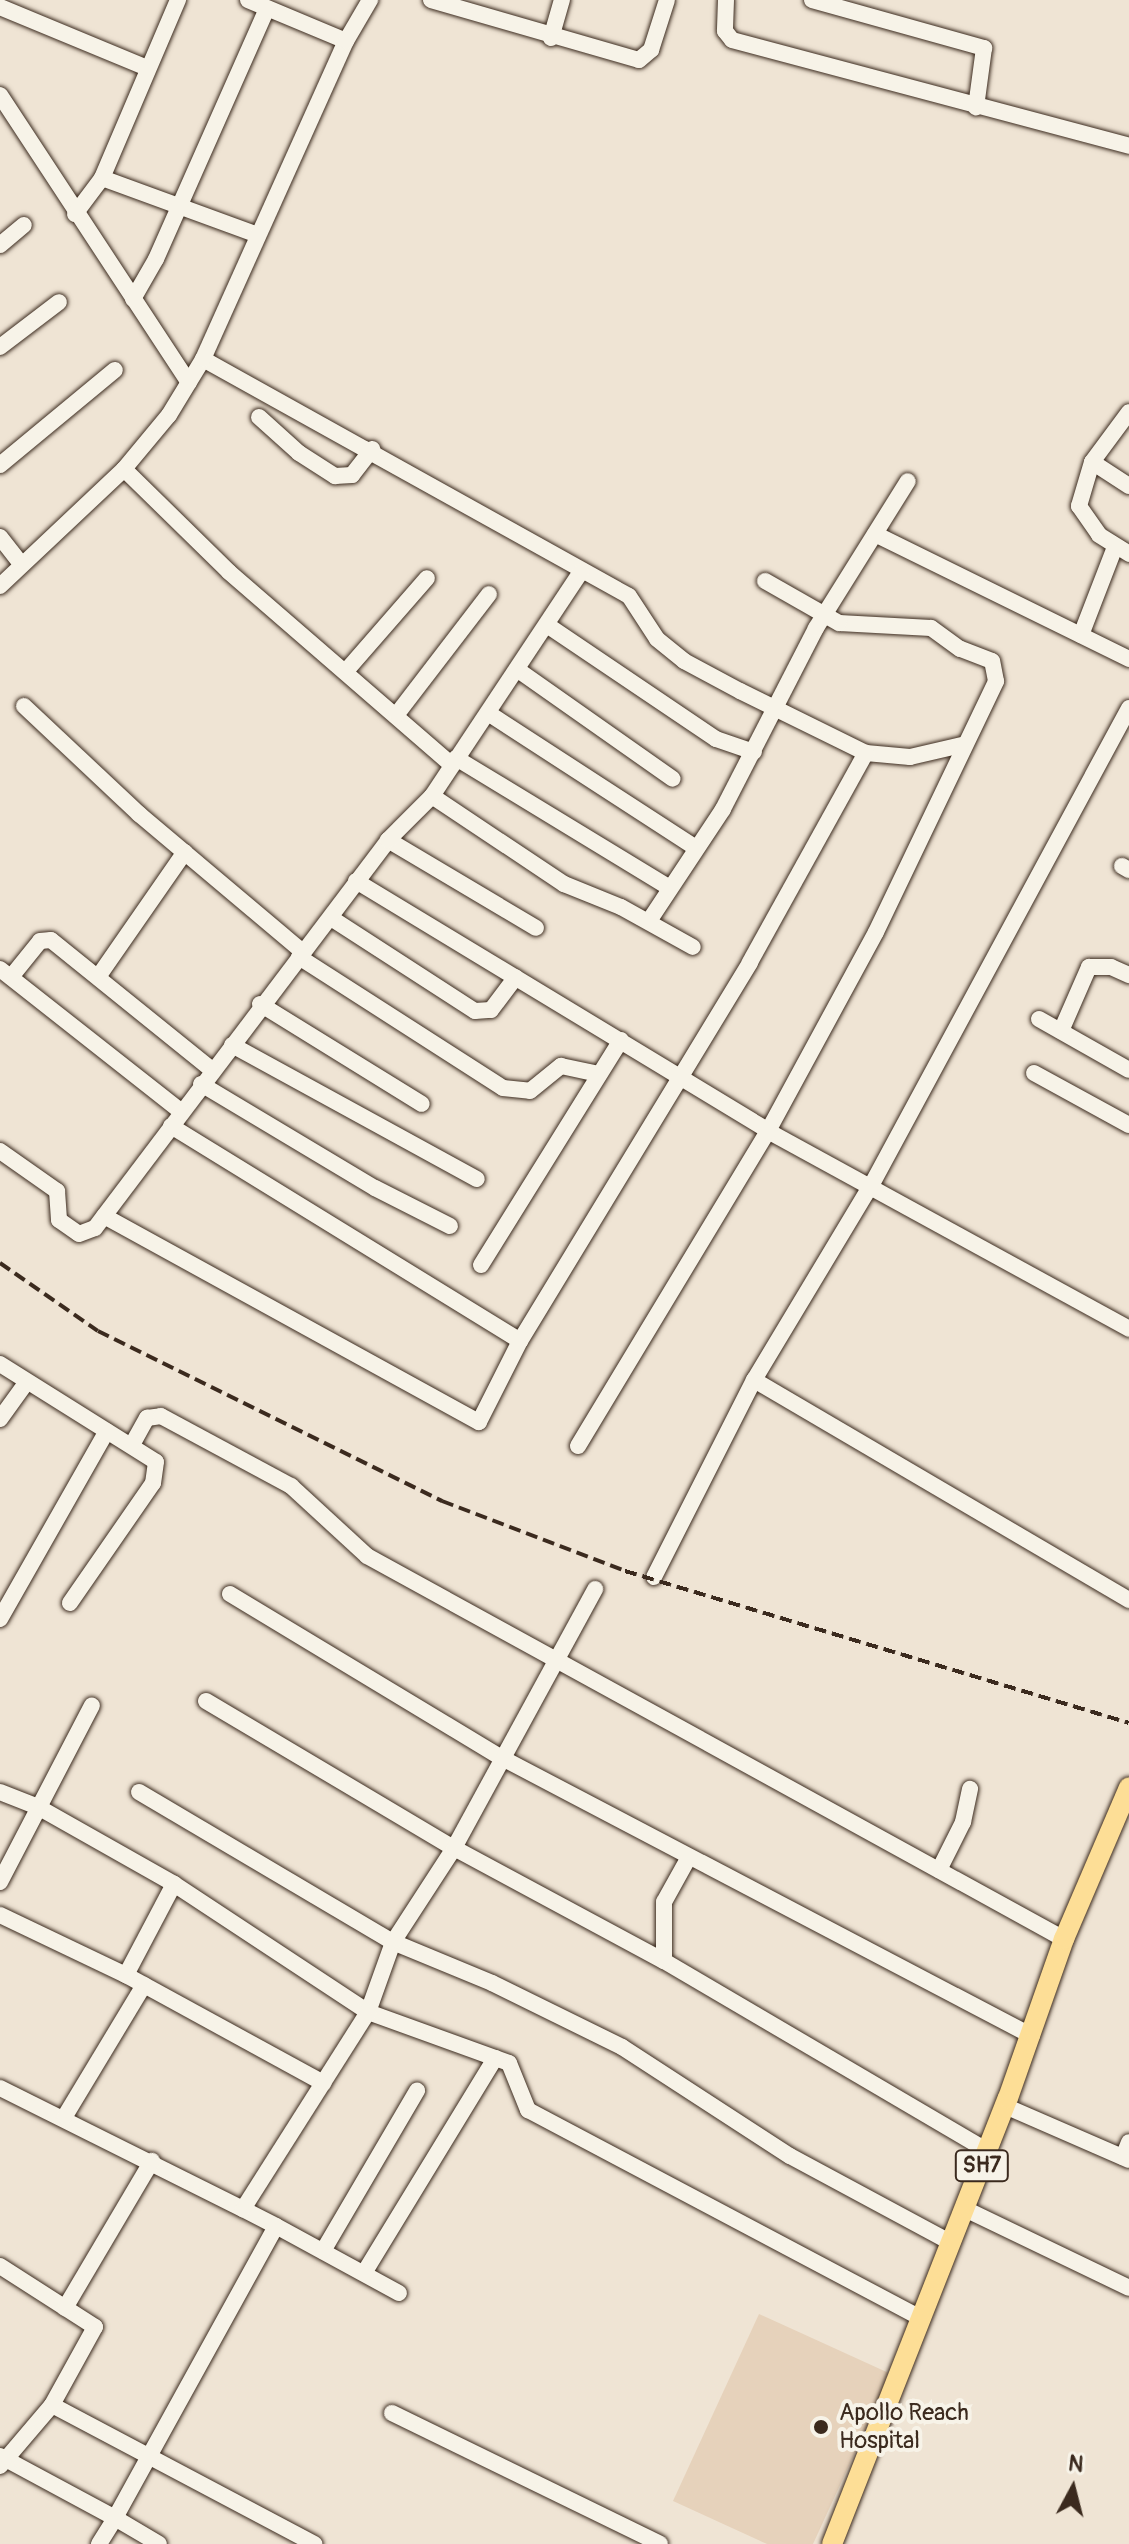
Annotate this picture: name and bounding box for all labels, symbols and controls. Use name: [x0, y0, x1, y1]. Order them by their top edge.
road number: SH7: [954, 2148, 1010, 2184]
place label: Apollo Reach Hospital: [839, 2399, 969, 2455]
marker: Apollo Reach Hospital: [810, 2416, 832, 2438]
north arrow: [1033, 2448, 1113, 2528]
text: N: [1067, 2449, 1085, 2479]

